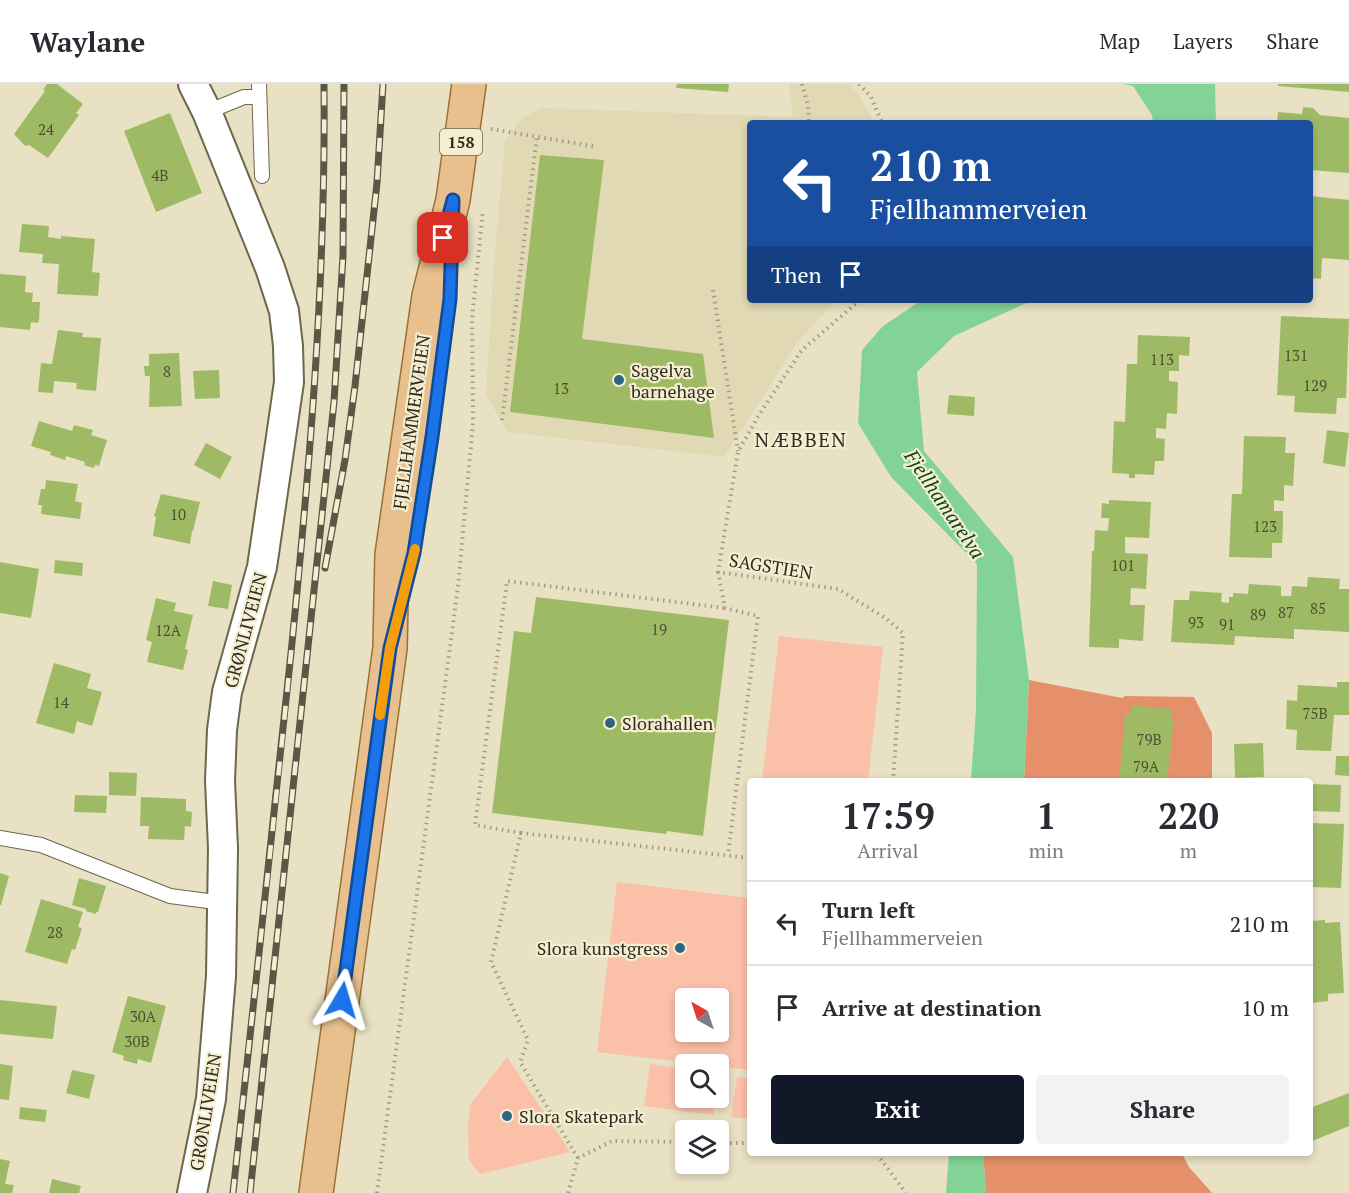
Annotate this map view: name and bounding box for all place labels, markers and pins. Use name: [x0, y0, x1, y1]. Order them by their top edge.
pin: [417, 212, 468, 263]
place label: Sagelva barnehage: [631, 358, 715, 403]
marker: Sagelva barnehage: [612, 373, 626, 387]
place label: Slorahallen: [622, 711, 714, 735]
marker: Slorahallen: [603, 716, 617, 730]
place label: Slora kunstgress: [537, 936, 668, 960]
marker: Slora kunstgress: [673, 941, 687, 955]
place label: Slora Skatepark: [519, 1104, 644, 1128]
marker: Slora Skatepark: [500, 1109, 514, 1123]

